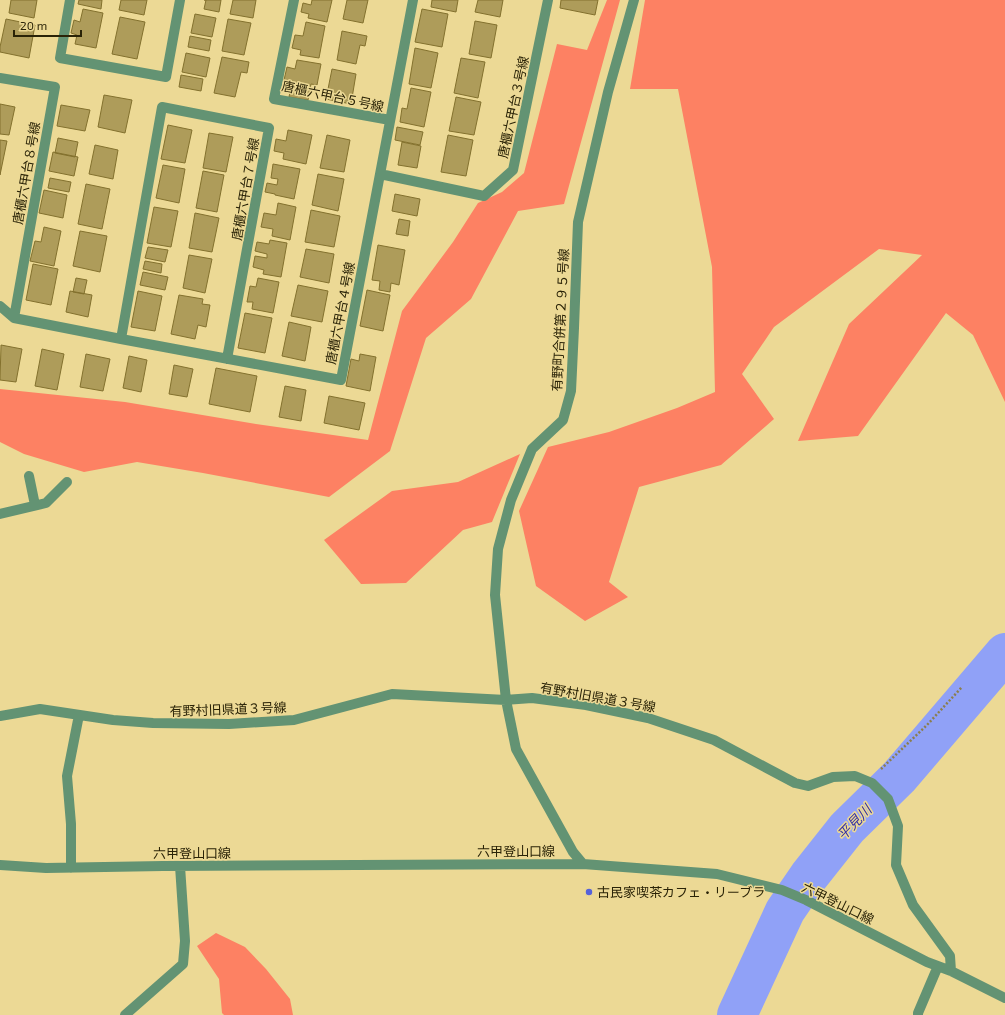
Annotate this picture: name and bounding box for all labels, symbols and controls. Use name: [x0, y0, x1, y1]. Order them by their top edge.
scale bar: [14, 12, 81, 38]
text: 20 m: [20, 18, 47, 32]
street label: 唐櫃六甲台３号線: [494, 54, 532, 160]
street label: 唐櫃六甲台５号線: [280, 77, 386, 115]
street label: 唐櫃六甲台８号線: [9, 120, 43, 226]
street label: 唐櫃六甲台７号線: [228, 136, 262, 242]
street label: 有野町合併第２９５号線: [548, 248, 572, 392]
street label: 唐櫃六甲台４号線: [322, 260, 358, 366]
street label: 有野村旧県道３号線: [539, 679, 657, 715]
street label: 有野村旧県道３号線: [169, 699, 287, 719]
water label: 平見川: [833, 800, 876, 843]
street label: 六甲登山口線: [477, 843, 555, 859]
street label: 六甲登山口線: [153, 845, 231, 861]
street label: 六甲登山口線: [799, 879, 877, 927]
place label: 古民家喫茶カフェ・リーブラ: [597, 884, 765, 900]
marker: 古民家喫茶カフェ・リーブラ: [584, 887, 594, 897]

